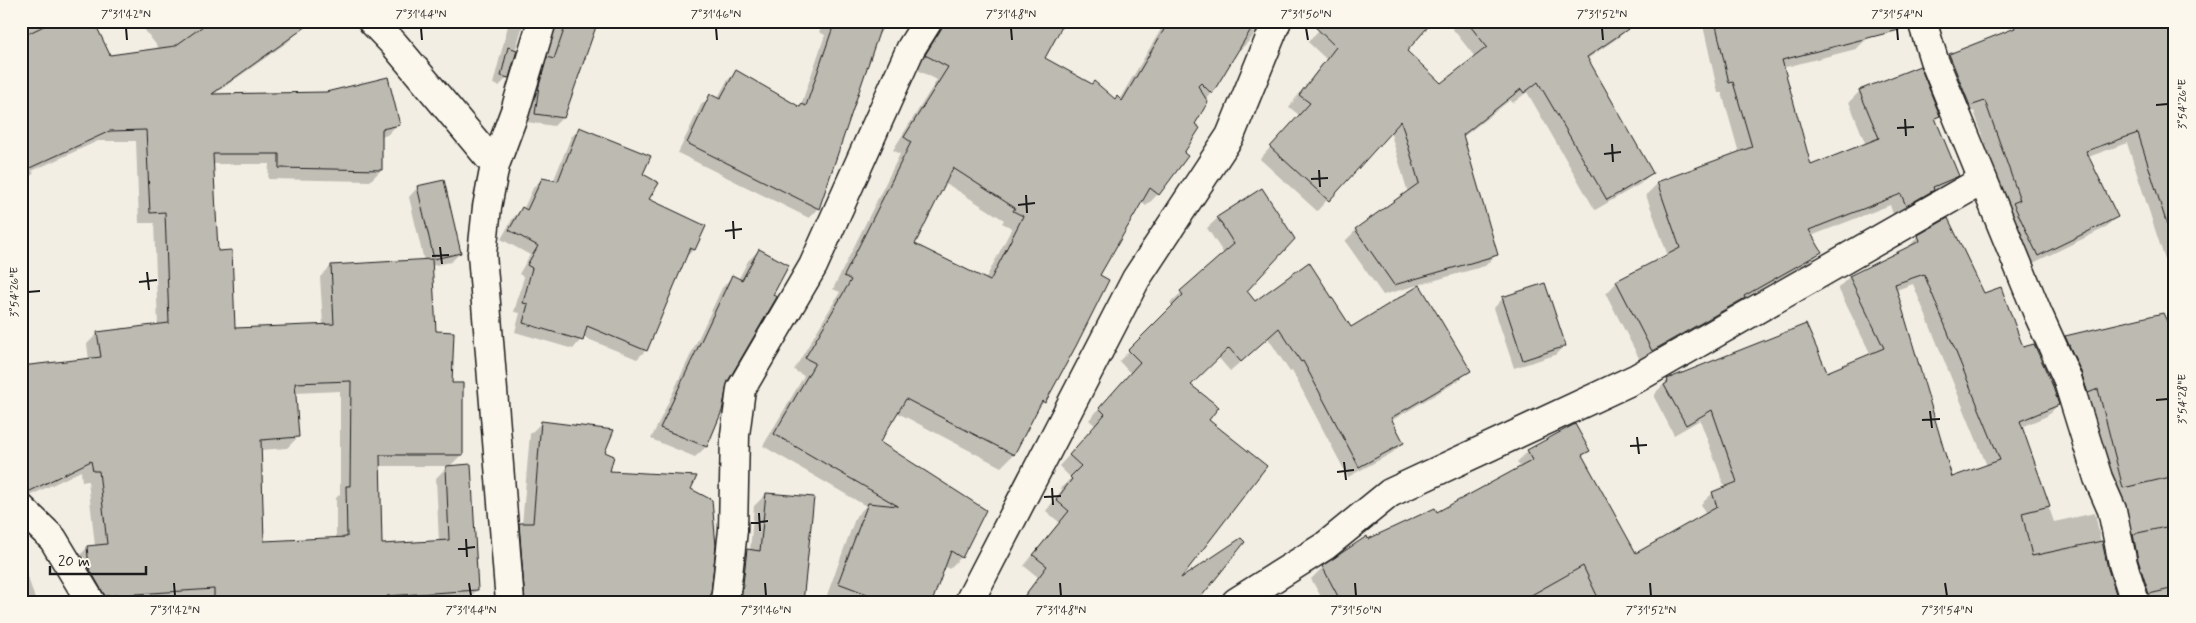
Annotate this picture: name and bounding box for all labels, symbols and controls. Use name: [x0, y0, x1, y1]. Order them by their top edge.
text: 7°31'42"N: [101, 7, 151, 23]
text: 7°31'44"N: [395, 7, 447, 23]
text: 7°31'46"N: [691, 7, 741, 23]
text: 7°31'48"N: [986, 7, 1036, 23]
text: 7°31'50"N: [1281, 7, 1331, 23]
text: 7°31'52"N: [1577, 7, 1627, 23]
text: 7°31'54"N: [1871, 7, 1923, 23]
text: 3°54'26"E: [2175, 79, 2191, 129]
text: 3°54'26"E: [7, 267, 23, 317]
text: 3°54'28"E: [2175, 374, 2191, 424]
scale bar: [50, 543, 146, 575]
text: 20 m: [58, 552, 90, 572]
text: 7°31'42"N: [150, 603, 200, 619]
text: 7°31'44"N: [445, 603, 497, 619]
text: 7°31'46"N: [741, 603, 791, 619]
text: 7°31'48"N: [1036, 603, 1086, 619]
text: 7°31'50"N: [1331, 603, 1381, 619]
text: 7°31'52"N: [1626, 603, 1676, 619]
text: 7°31'54"N: [1921, 603, 1973, 619]

